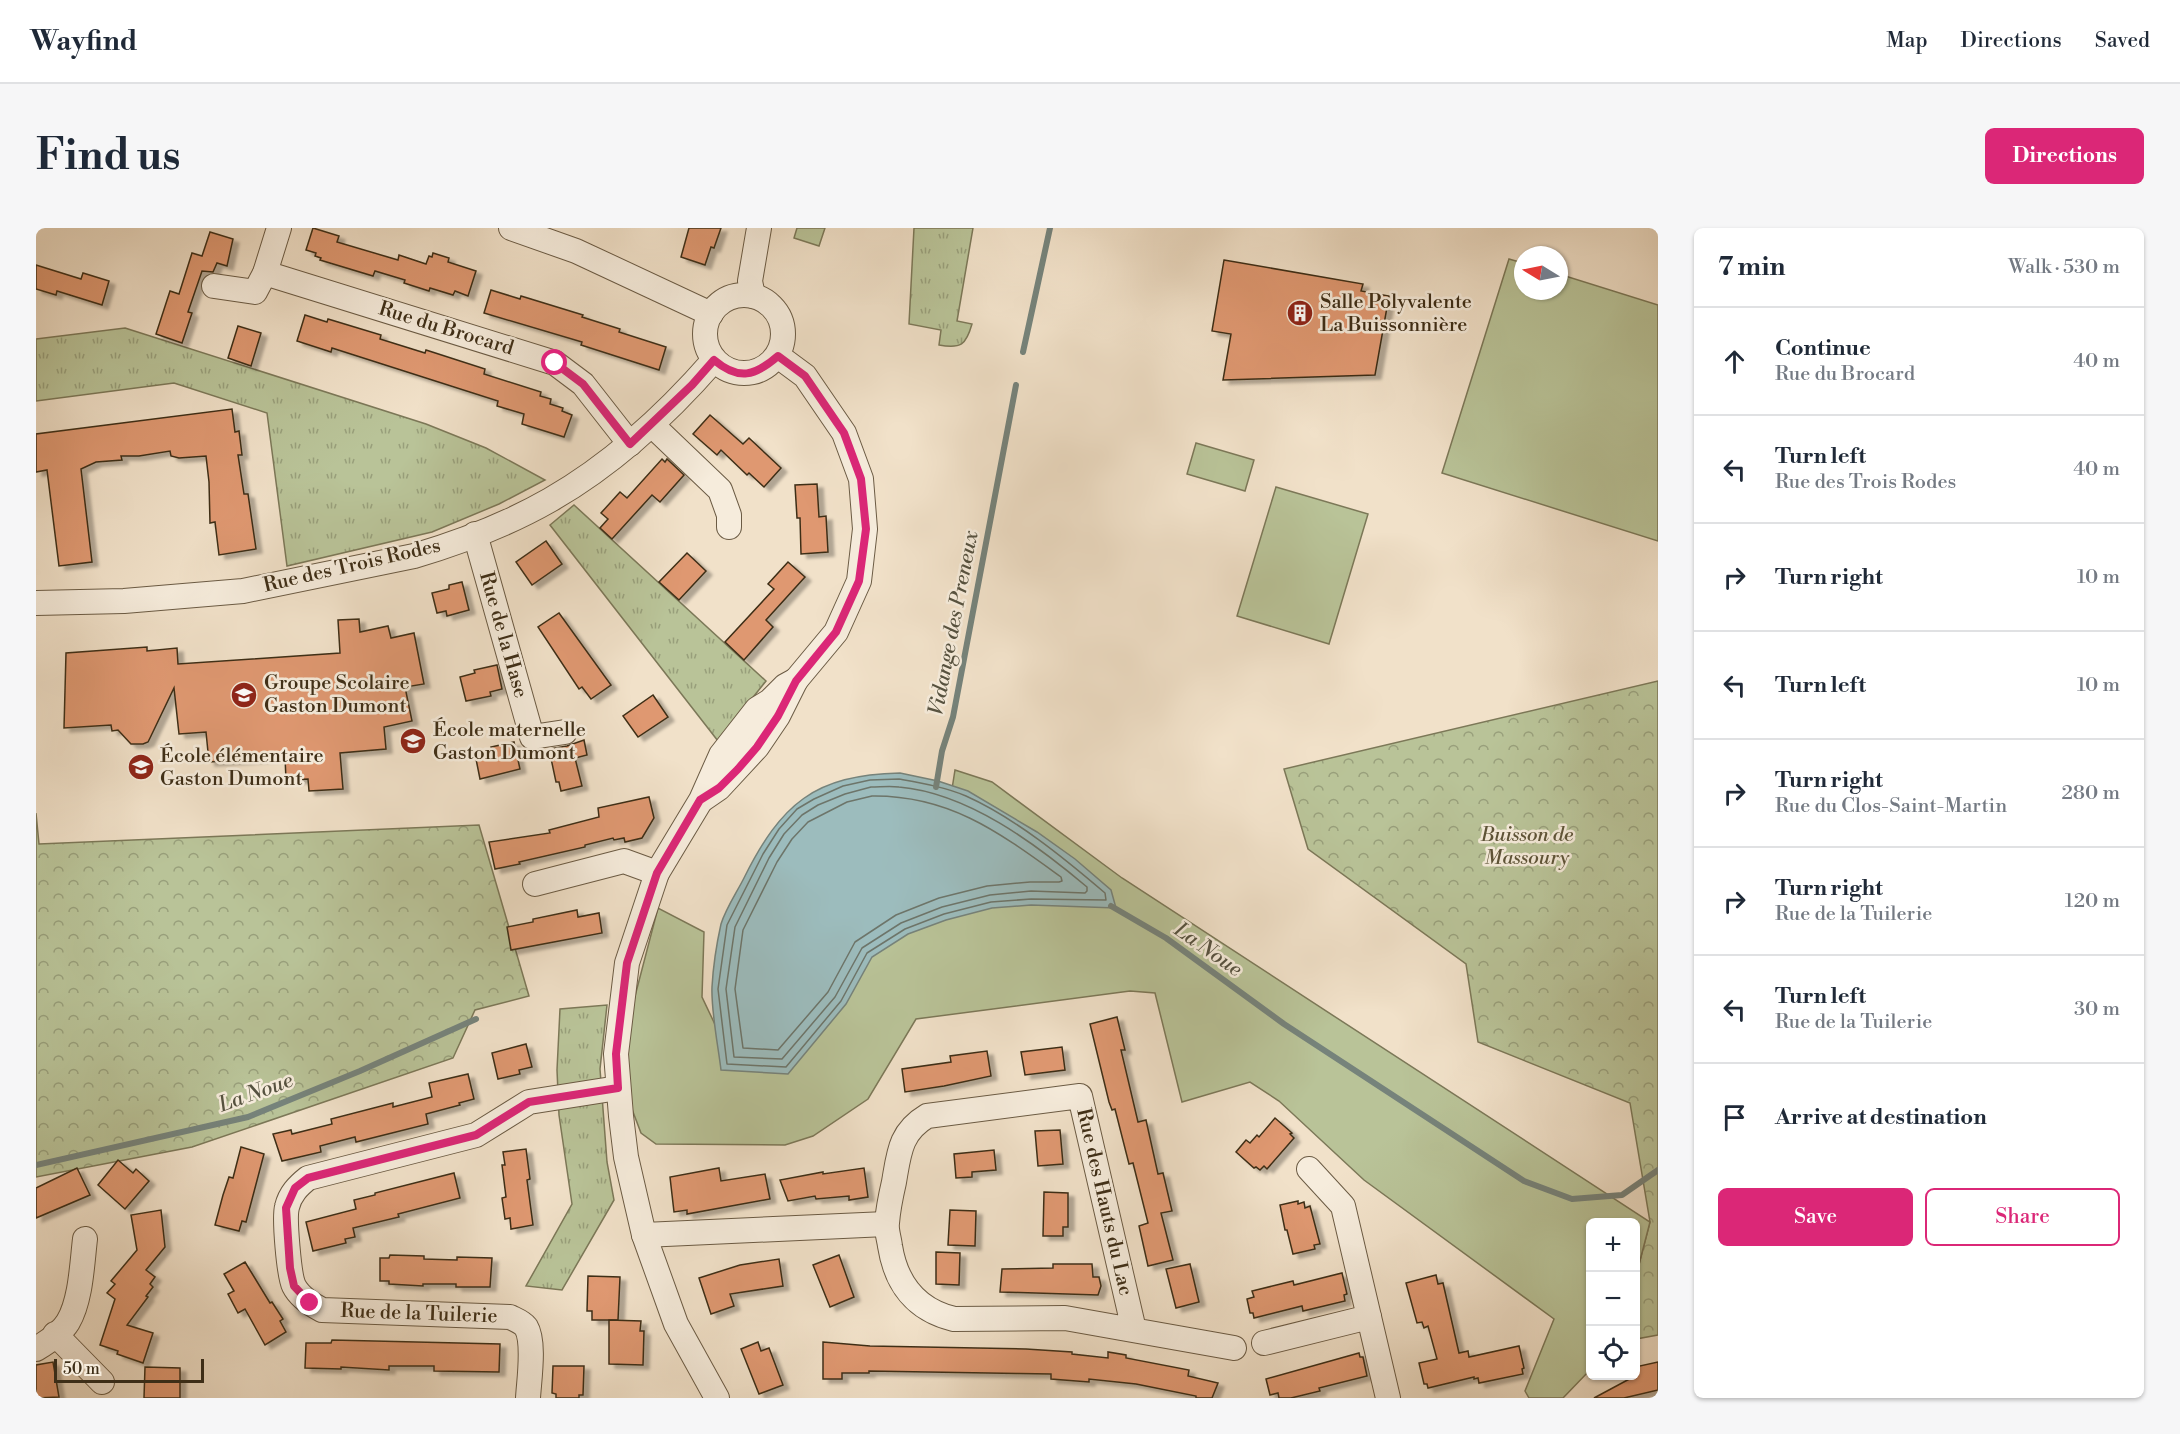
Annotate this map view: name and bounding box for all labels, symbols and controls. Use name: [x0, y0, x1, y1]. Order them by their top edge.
text: Wayfind: [30, 24, 138, 59]
text: Map: [1886, 28, 1928, 54]
text: Directions: [1961, 28, 2062, 54]
text: Saved: [2095, 28, 2150, 54]
button: Directions: [1985, 128, 2144, 184]
text: Find us: [36, 130, 180, 183]
north arrow: [1514, 246, 1568, 300]
text: 7 min: [1718, 251, 1785, 283]
text: Walk · 530 m: [2008, 255, 2120, 280]
place label: Salle Polyvalente La Buissonnière: [1320, 290, 1472, 338]
street label: Rue du Brocard: [375, 297, 517, 362]
building icon: Salle Polyvalente La Buissonnière: [1285, 298, 1315, 328]
text: Continue: [1775, 335, 1871, 362]
icon: ahead: [1718, 345, 1751, 378]
route start: [541, 349, 567, 375]
text: 40 m: [2073, 349, 2120, 374]
text: Rue du Brocard: [1775, 362, 1915, 387]
text: Turn left: [1775, 443, 1866, 470]
icon: left: [1718, 453, 1751, 486]
text: 40 m: [2073, 457, 2120, 482]
text: Rue des Trois Rodes: [1775, 470, 1956, 495]
water label: Vidange des Preneux: [923, 528, 985, 718]
street label: Rue des Trois Rodes: [261, 533, 443, 599]
icon: right: [1718, 561, 1751, 594]
text: Turn right: [1775, 564, 1883, 591]
text: 10 m: [2077, 565, 2120, 590]
street label: Rue de la Hase: [473, 569, 533, 701]
icon: left: [1718, 669, 1751, 702]
place label: Groupe Scolaire Gaston Dumont: [264, 671, 410, 719]
text: Turn left: [1775, 672, 1866, 699]
text: 10 m: [2077, 673, 2120, 698]
school or university icon: Groupe Scolaire Gaston Dumont: [229, 680, 259, 710]
place label: École maternelle Gaston Dumont: [433, 717, 586, 766]
school or university icon: École maternelle Gaston Dumont: [398, 726, 428, 756]
place label: École élémentaire Gaston Dumont: [160, 743, 324, 792]
school or university icon: École élémentaire Gaston Dumont: [126, 752, 156, 782]
text: Turn right: [1775, 767, 1883, 794]
icon: right: [1718, 777, 1751, 810]
text: 280 m: [2061, 781, 2120, 806]
text: Rue du Clos-Saint-Martin: [1775, 794, 2007, 819]
park label: Buisson de Massoury: [1480, 823, 1574, 871]
text: Turn right: [1775, 875, 1883, 902]
icon: right: [1718, 885, 1751, 918]
text: 120 m: [2065, 889, 2120, 914]
text: Rue de la Tuilerie: [1775, 902, 1932, 927]
water label: La Noue: [1168, 917, 1247, 983]
text: Turn left: [1775, 983, 1866, 1010]
icon: left: [1718, 993, 1751, 1026]
text: 30 m: [2074, 997, 2120, 1022]
text: Rue de la Tuilerie: [1775, 1010, 1932, 1035]
water label: La Noue: [214, 1068, 297, 1119]
icon: arrive: [1718, 1101, 1751, 1134]
text: Arrive at destination: [1775, 1104, 1987, 1131]
street label: Rue des Hauts du Lac: [1070, 1106, 1138, 1298]
button: Save: [1718, 1188, 1913, 1246]
button: Share: [1925, 1188, 2120, 1246]
map controls: [1586, 1218, 1640, 1380]
button: +: [1586, 1218, 1640, 1272]
button: −: [1586, 1272, 1640, 1326]
route end: [296, 1289, 322, 1315]
street label: Rue de la Tuilerie: [340, 1299, 498, 1329]
button: locate: [1586, 1326, 1640, 1380]
scale bar: [54, 1356, 204, 1384]
text: 50 m: [63, 1359, 100, 1379]

